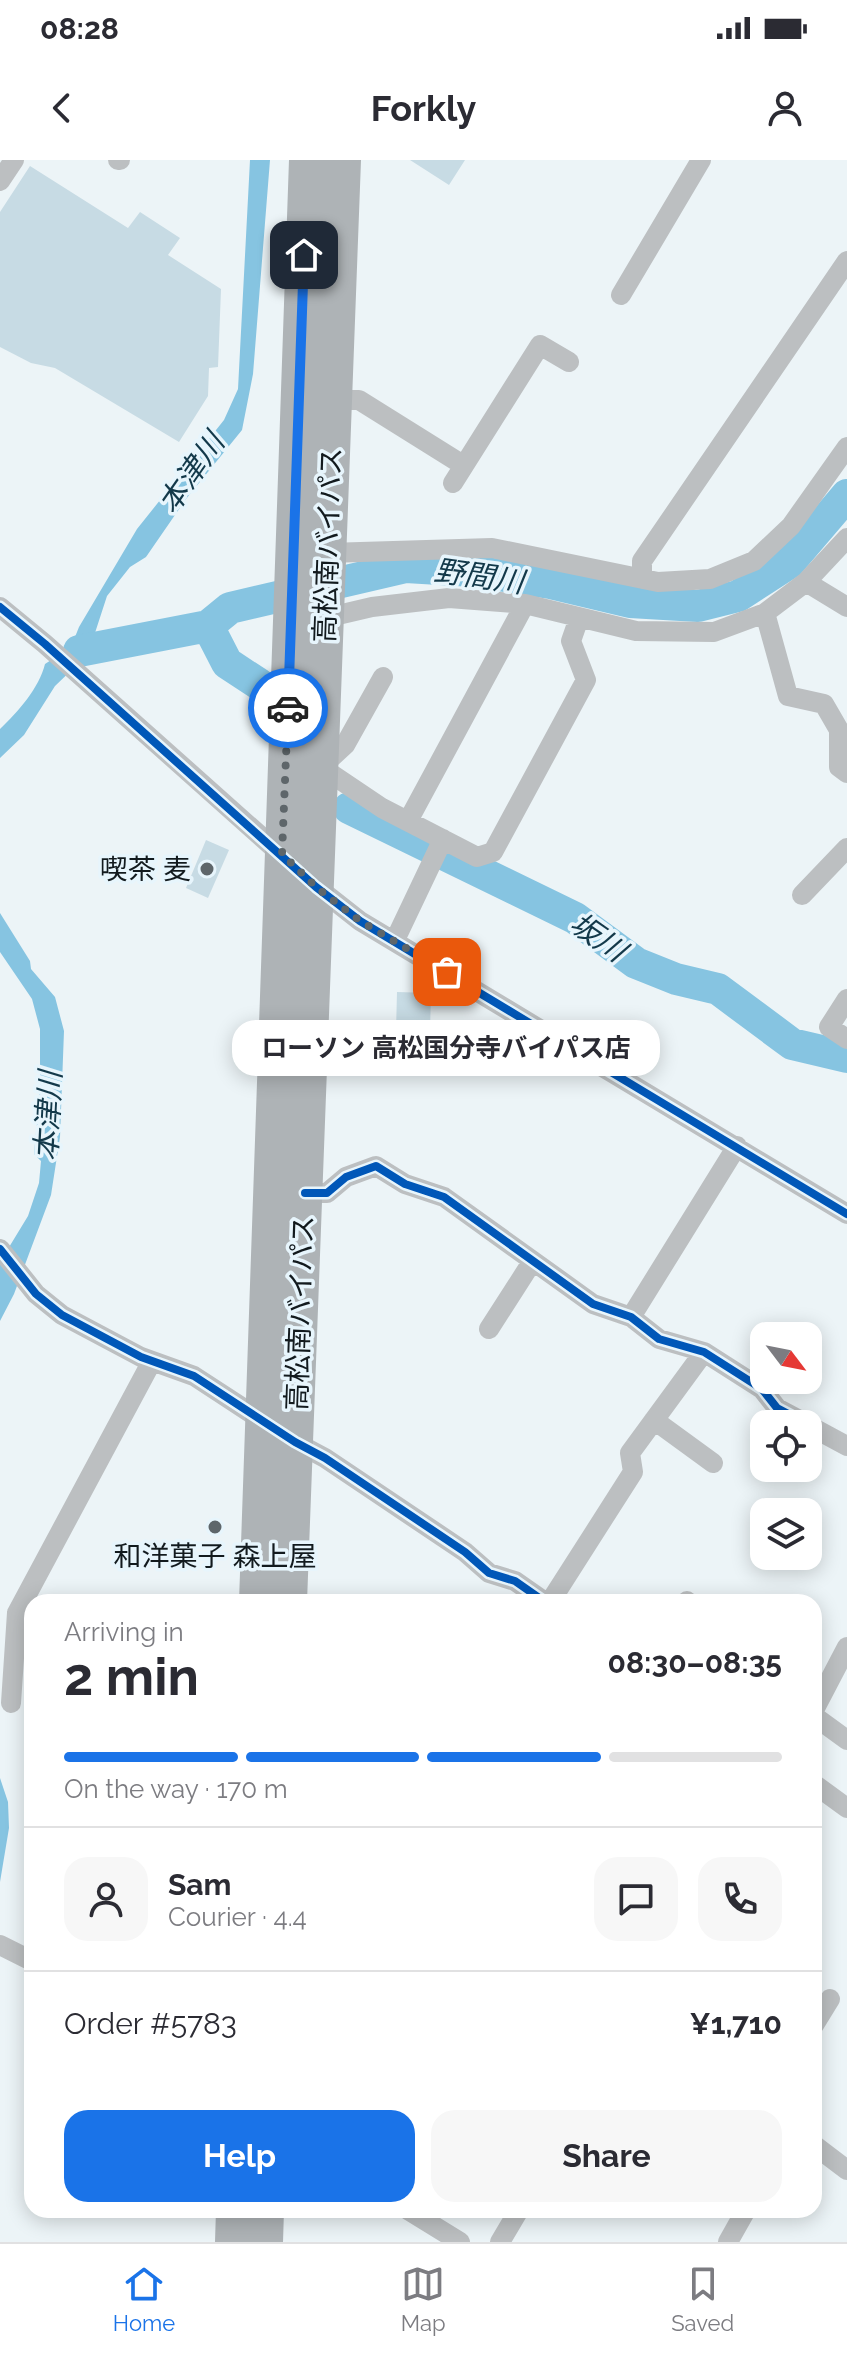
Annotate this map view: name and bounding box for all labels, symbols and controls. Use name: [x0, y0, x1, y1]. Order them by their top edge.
text: 08:28: [40, 11, 119, 46]
icon: back: [40, 86, 84, 130]
icon: person: [763, 86, 807, 130]
text: Forkly: [371, 87, 476, 129]
pin: [270, 221, 338, 289]
icon: home: [282, 233, 326, 277]
water label: 本津川: [151, 424, 233, 520]
street label: 高松南バイパス: [308, 447, 348, 643]
water label: 野間川: [432, 552, 529, 600]
courier: [248, 668, 328, 748]
icon: car: [266, 686, 310, 730]
place label: 喫茶 麦: [100, 853, 191, 886]
marker: 喫茶 麦: [198, 860, 216, 878]
water label: 坂川: [563, 905, 635, 970]
pin: [413, 938, 481, 1006]
icon: bag: [425, 950, 469, 994]
callout: ローソン 高松国分寺バイパス店: [233, 1020, 661, 1076]
text: ローソン 高松国分寺バイパス店: [261, 1033, 631, 1063]
water label: 本津川: [28, 1067, 68, 1162]
street label: 高松南バイパス: [280, 1215, 320, 1411]
north arrow: [750, 1322, 822, 1394]
map controls: [750, 1322, 822, 1570]
button: locate: [750, 1410, 822, 1482]
button: layers: [750, 1498, 822, 1570]
marker: 和洋菓子 森上屋: [206, 1518, 224, 1536]
place label: 和洋菓子 森上屋: [113, 1540, 317, 1573]
text: Arriving in: [64, 1617, 184, 1647]
text: 08:30–08:35: [607, 1645, 782, 1680]
text: 2 min: [64, 1646, 199, 1707]
text: On the way · 170 m: [64, 1774, 288, 1804]
button: person: [64, 1857, 148, 1941]
button: chat: [594, 1857, 678, 1941]
button: phone: [698, 1857, 782, 1941]
text: Sam: [168, 1867, 231, 1902]
text: Courier · 4.4: [168, 1902, 307, 1932]
text: Order #5783: [64, 2006, 237, 2041]
text: ¥1,710: [689, 2006, 782, 2041]
button: Help: [64, 2110, 415, 2202]
button: Share: [431, 2110, 782, 2202]
tab: Home: [113, 2262, 175, 2336]
tab: Map: [401, 2262, 446, 2336]
tab: Saved: [671, 2262, 734, 2336]

